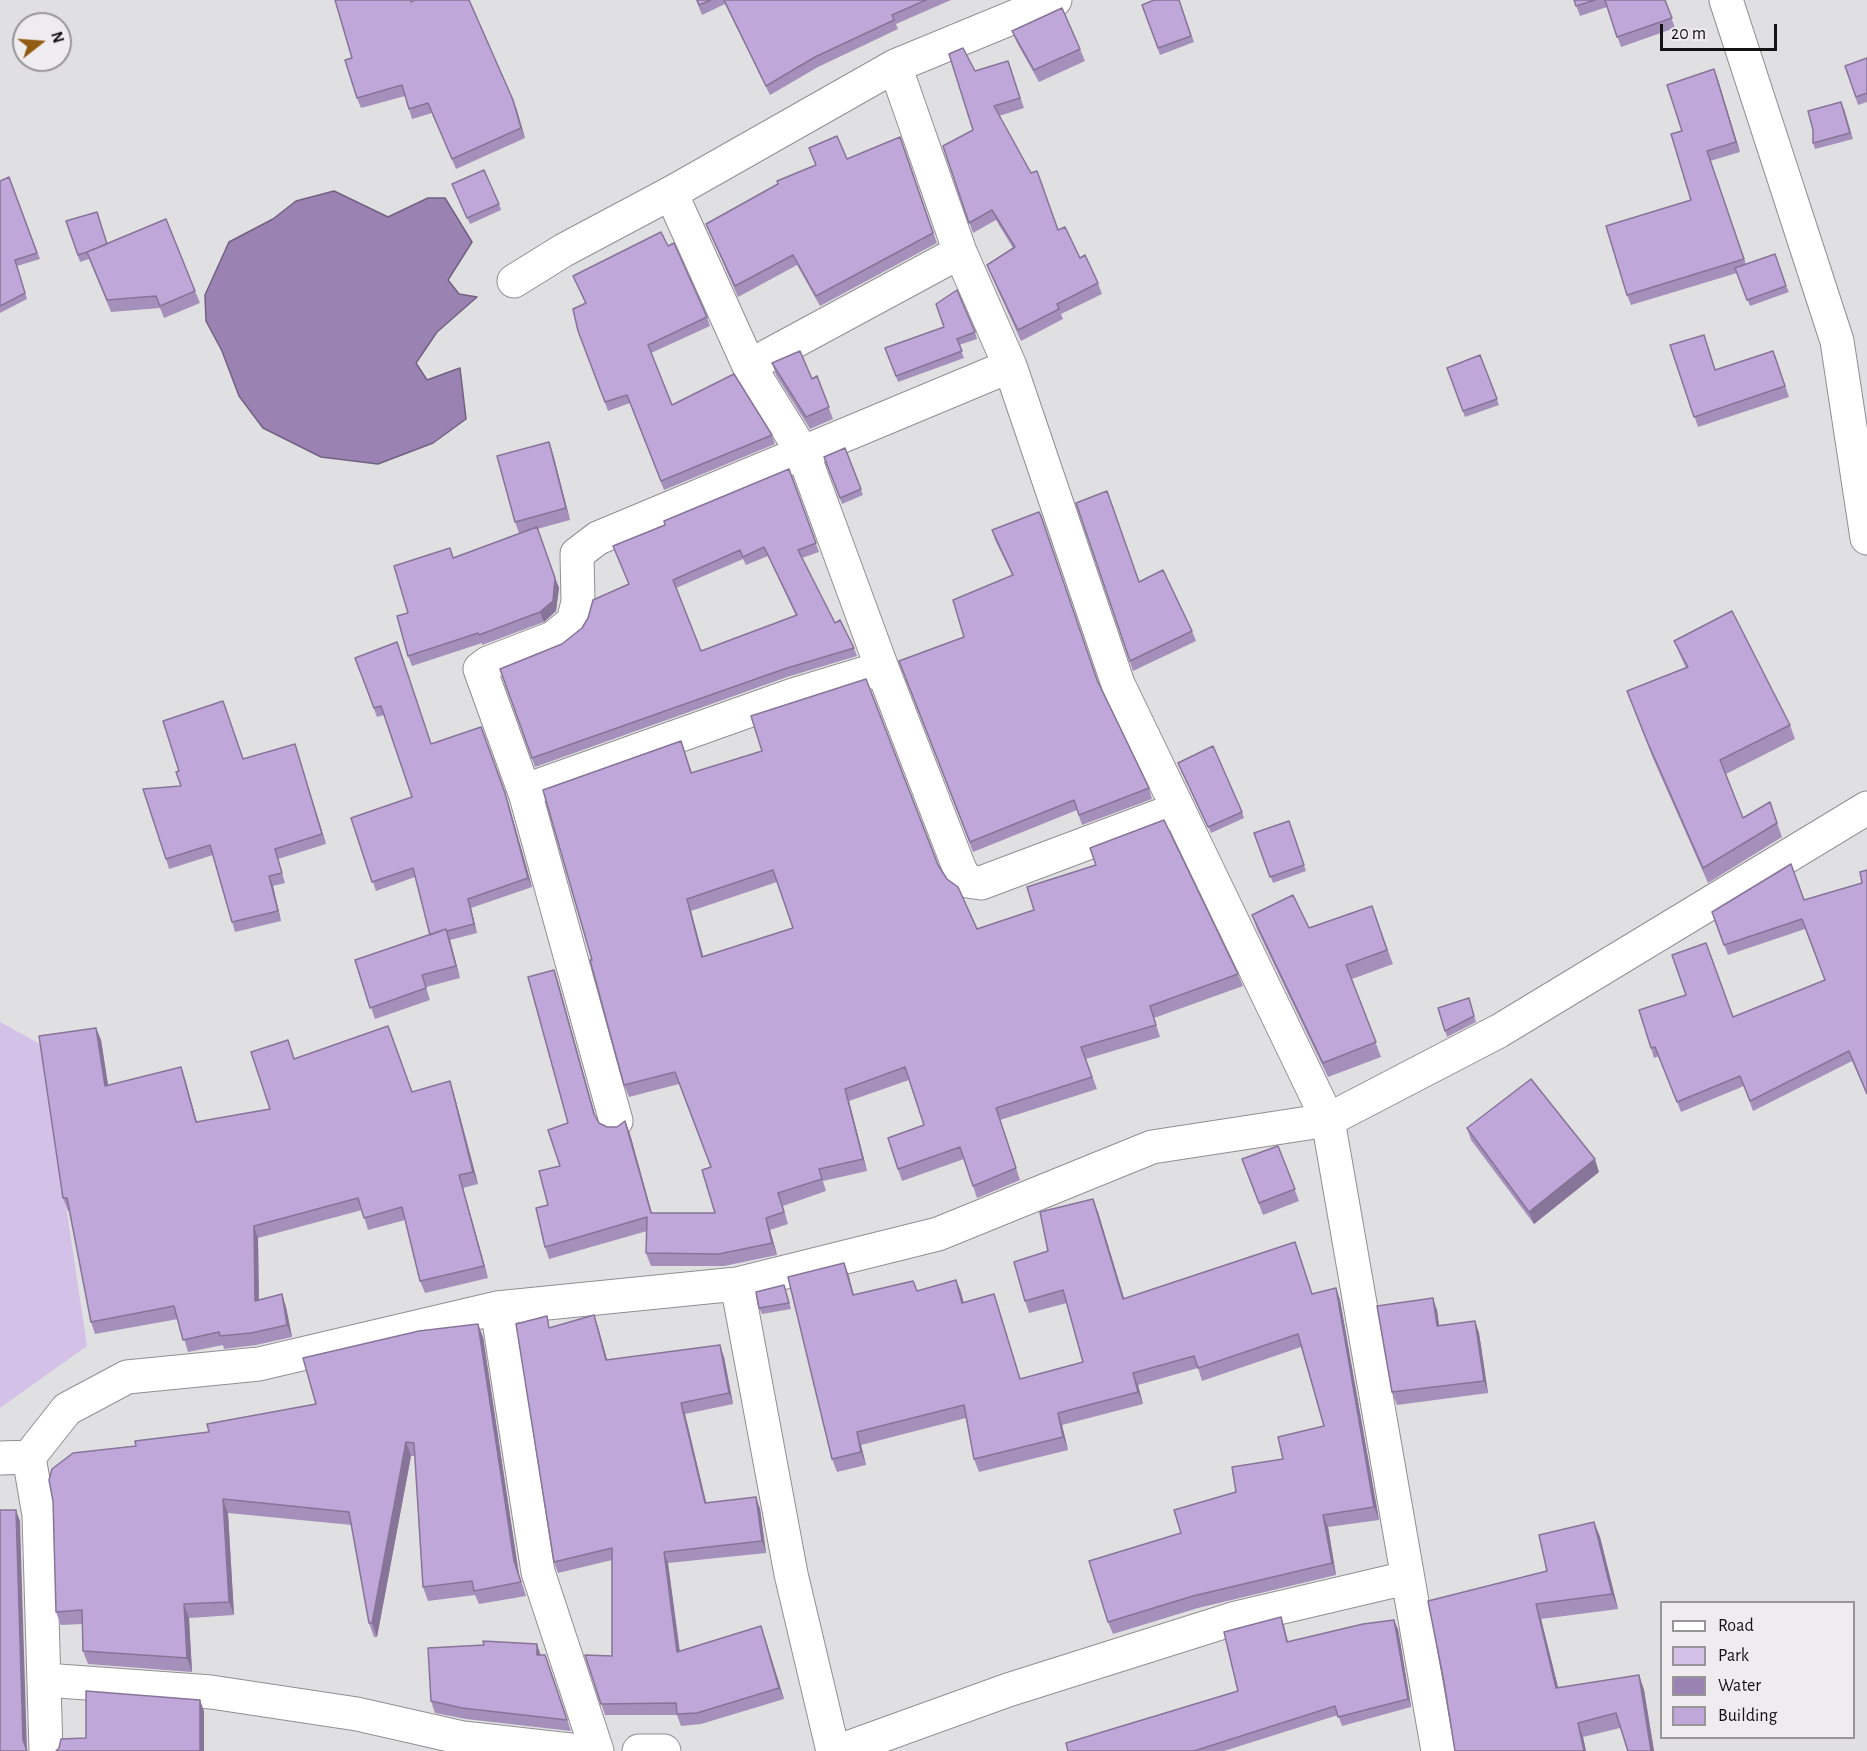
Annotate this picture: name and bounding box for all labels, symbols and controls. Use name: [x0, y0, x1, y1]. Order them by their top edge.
north arrow: [12, 12, 72, 72]
scale bar: [1663, 12, 1780, 50]
text: 20 m: [1671, 25, 1706, 43]
text: N: [48, 30, 67, 45]
legend: [1660, 1601, 1855, 1739]
text: Road: [1718, 1617, 1754, 1635]
text: Park: [1718, 1647, 1749, 1665]
text: Water: [1718, 1677, 1761, 1695]
text: Building: [1718, 1707, 1777, 1725]

